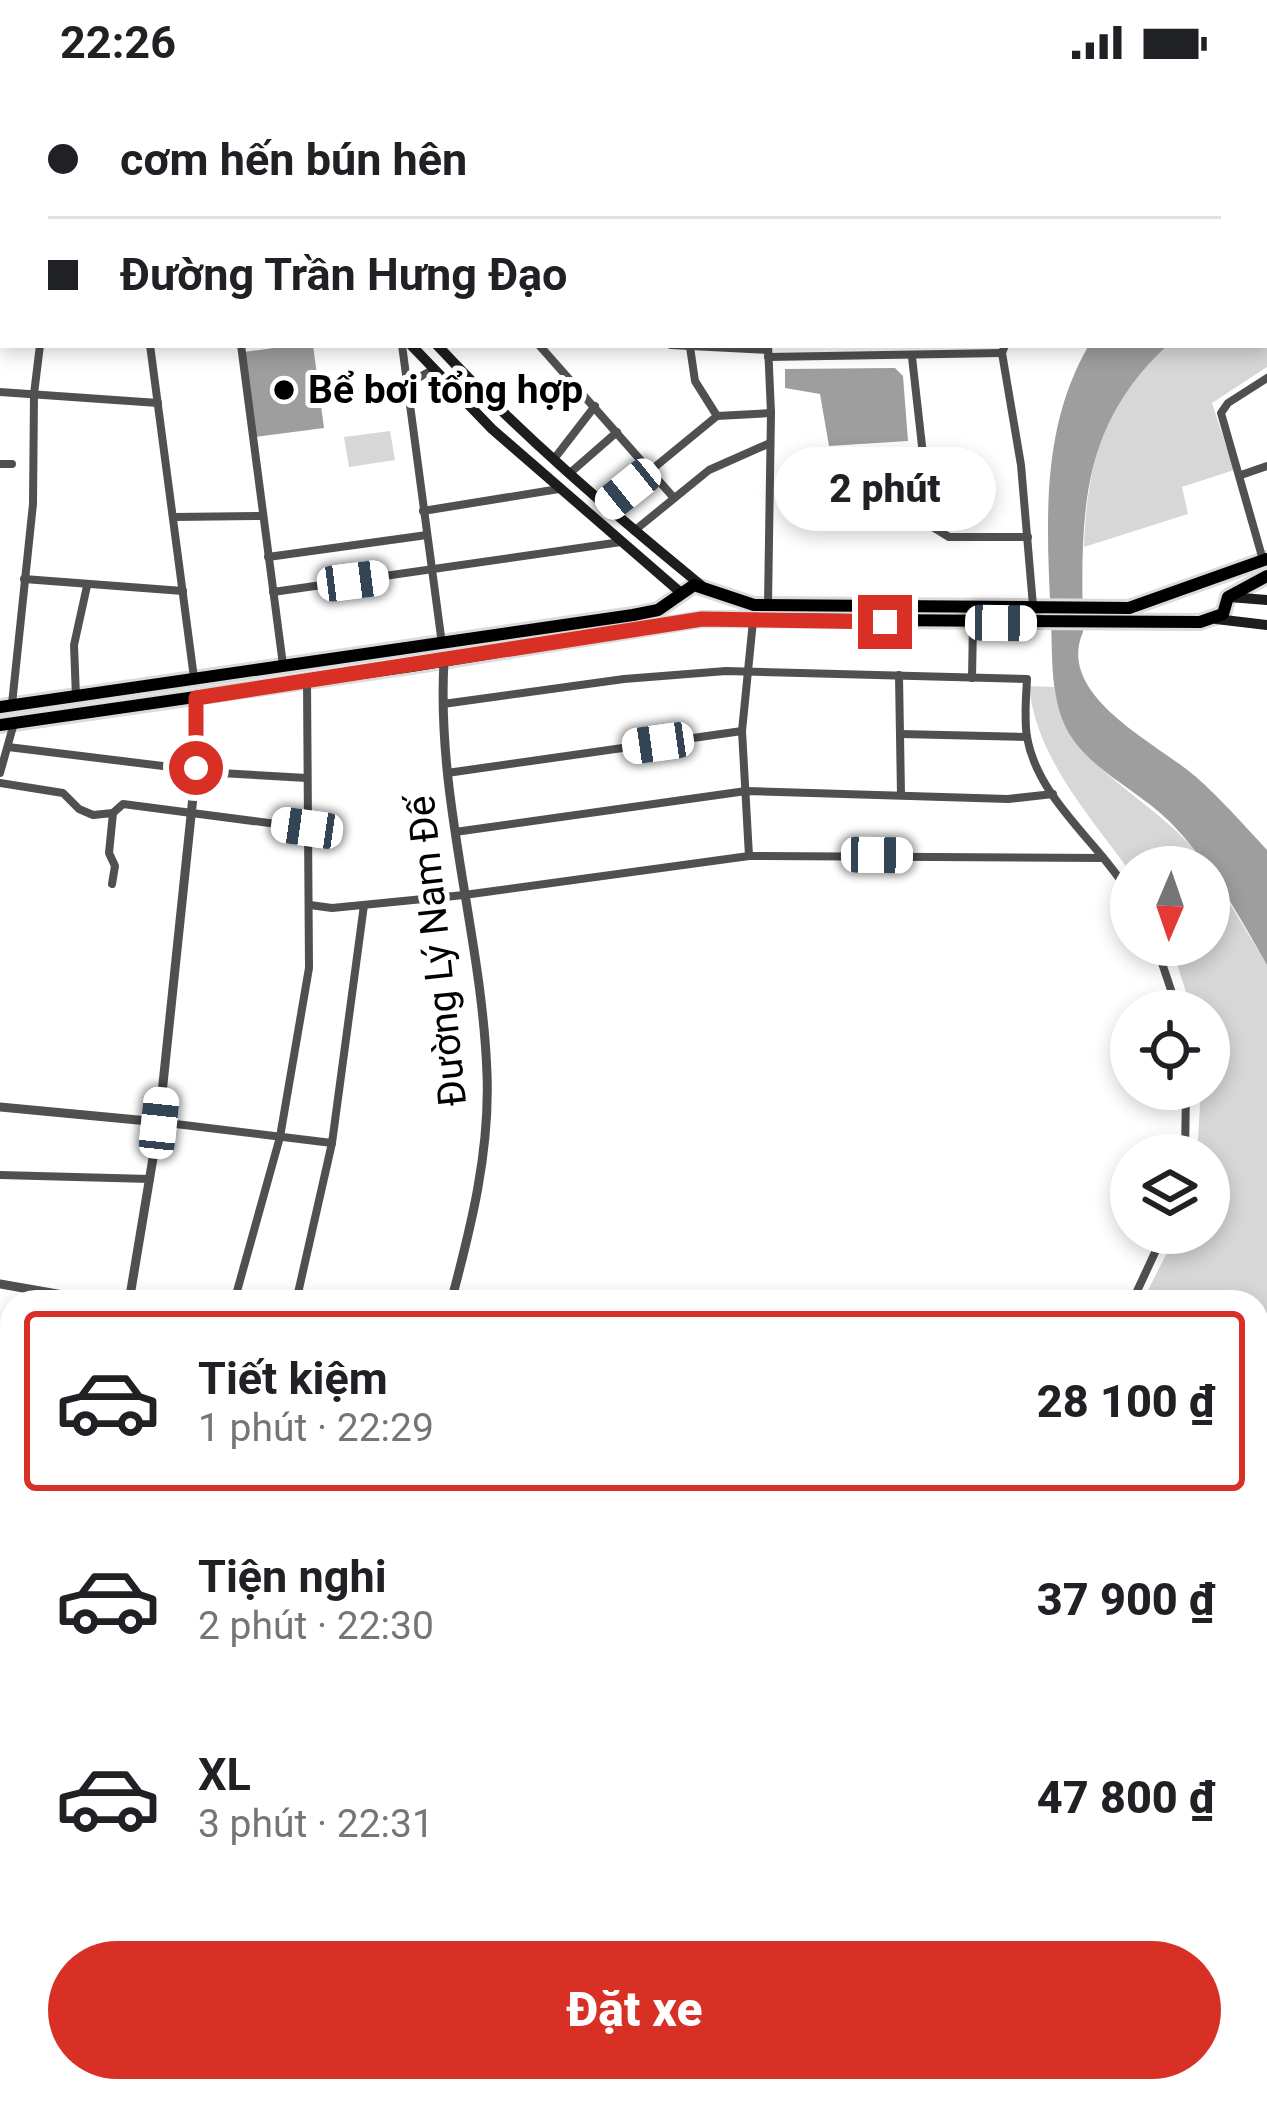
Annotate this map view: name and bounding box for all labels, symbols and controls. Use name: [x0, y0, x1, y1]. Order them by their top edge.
text: 22:26: [60, 16, 176, 69]
text: cơm hến bún hên: [120, 133, 467, 186]
text: Đường Trần Hưng Đạo: [120, 248, 568, 301]
place label: Bể bơi tổng hợp: [308, 367, 583, 413]
marker: Bể bơi tổng hợp: [271, 377, 297, 403]
callout: 2 phút: [774, 448, 996, 532]
car: [589, 452, 667, 526]
text: 2 phút: [829, 466, 941, 512]
car: [315, 559, 391, 603]
route end: [858, 595, 912, 649]
car: [965, 604, 1037, 642]
car: [620, 720, 696, 766]
route start: [169, 741, 223, 795]
street label: Đường Lý Nam Đế: [398, 791, 476, 1109]
car: [269, 805, 345, 851]
car: [841, 836, 913, 874]
north arrow: [1110, 846, 1230, 966]
map controls: [1110, 846, 1230, 1254]
button: locate: [1110, 990, 1230, 1110]
car: [137, 1085, 181, 1161]
button: layers: [1110, 1134, 1230, 1254]
icon: car: [54, 1347, 162, 1455]
text: Tiết kiệm: [198, 1352, 388, 1405]
text: 28 100 ₫: [1037, 1375, 1215, 1428]
text: 1 phút · 22:29: [198, 1405, 434, 1451]
icon: car: [54, 1545, 162, 1653]
text: Tiện nghi: [198, 1550, 387, 1603]
text: 37 900 ₫: [1037, 1573, 1215, 1626]
text: 2 phút · 22:30: [198, 1603, 434, 1649]
icon: car: [54, 1743, 162, 1851]
text: XL: [198, 1748, 251, 1801]
text: 47 800 ₫: [1037, 1771, 1215, 1824]
text: 3 phút · 22:31: [198, 1801, 434, 1847]
button: Đặt xe: [48, 1941, 1221, 2079]

